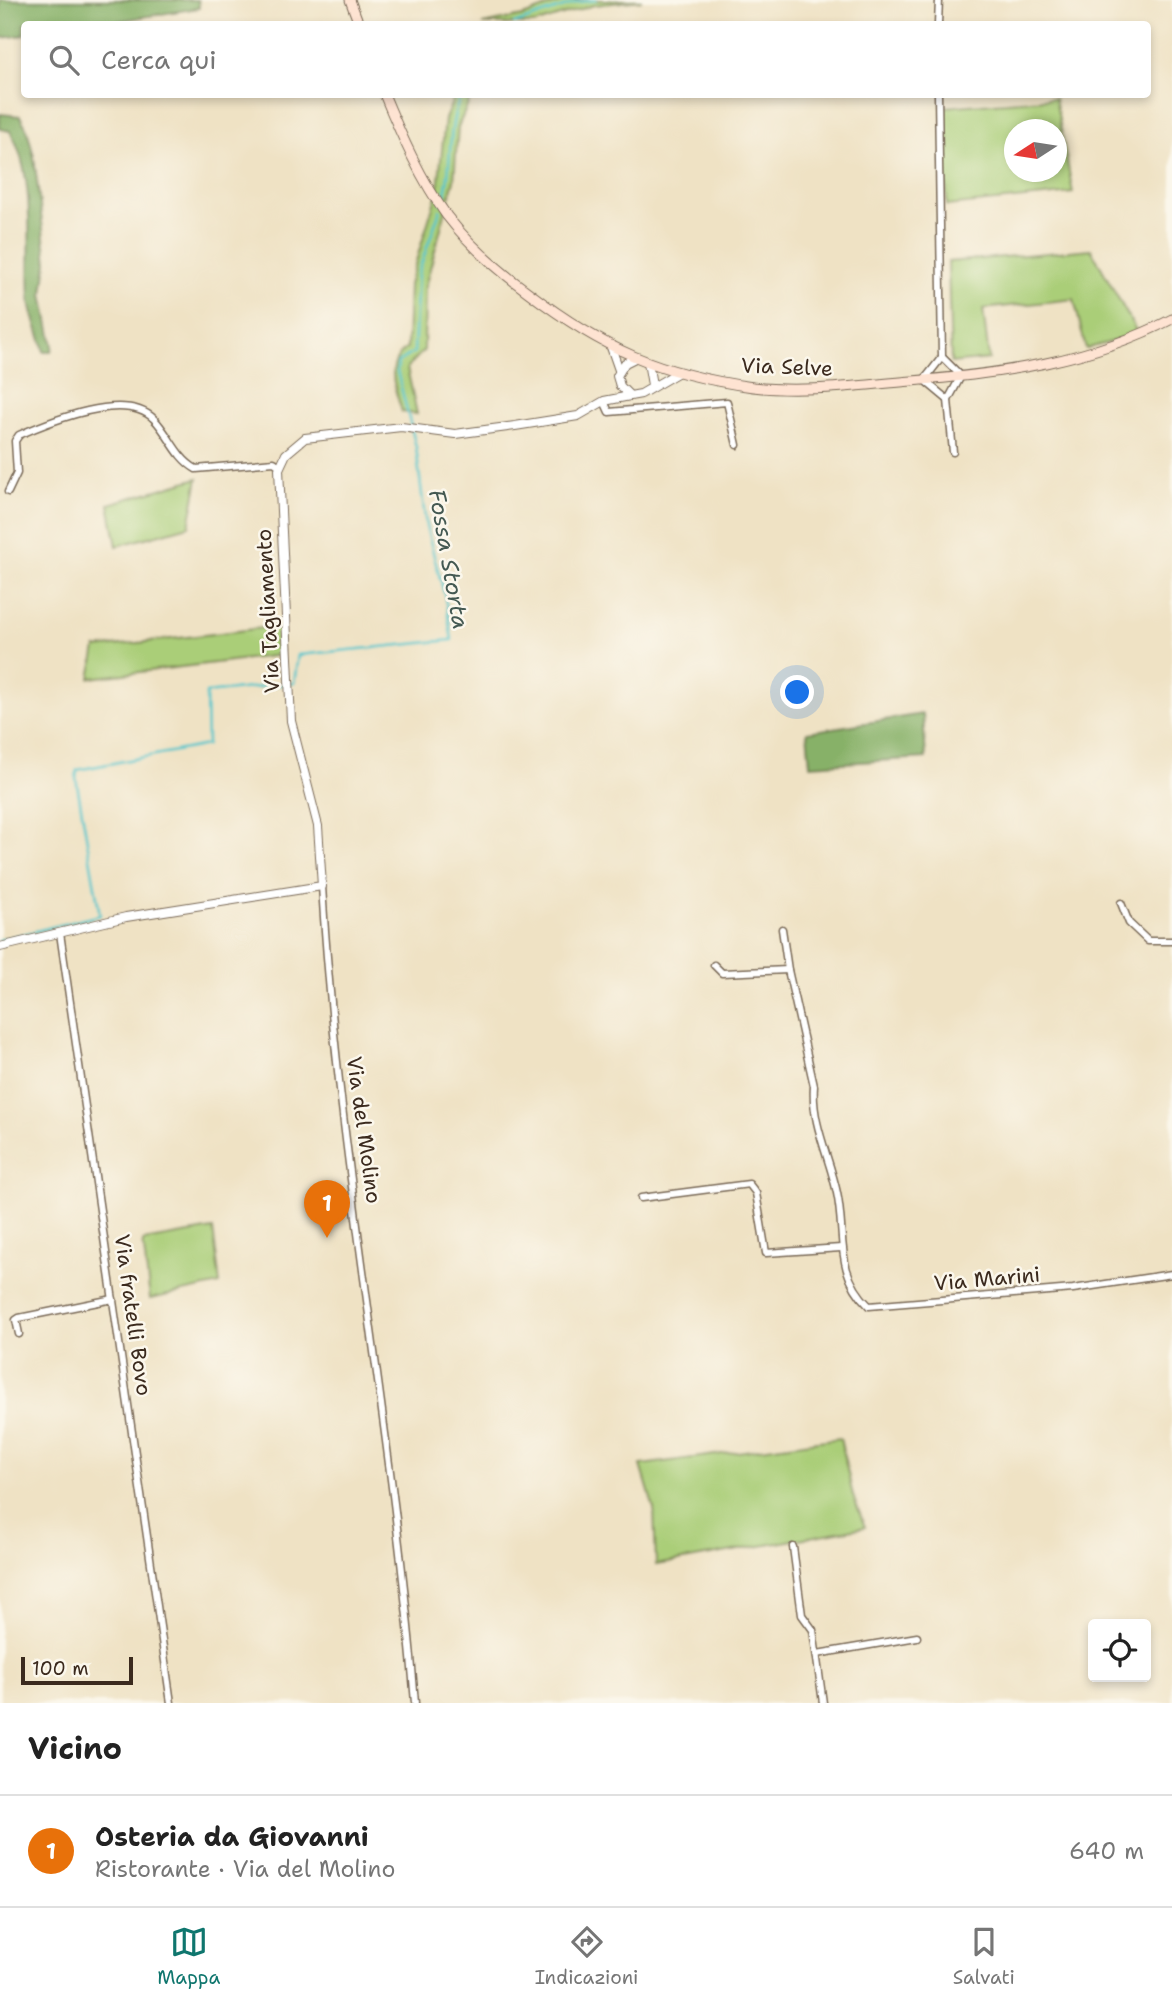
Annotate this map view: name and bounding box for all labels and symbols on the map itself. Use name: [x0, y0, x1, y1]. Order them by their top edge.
north arrow: [1004, 119, 1067, 182]
street label: Via Selve: [741, 351, 833, 383]
water label: Fossa Storta: [422, 487, 476, 631]
street label: Via Tagliamento: [250, 528, 286, 694]
your location: [780, 675, 814, 709]
street label: Via del Molino: [340, 1055, 388, 1205]
pin: 1: [304, 1180, 350, 1238]
street label: Via fratelli Bovo: [108, 1232, 158, 1398]
street label: Via Marini: [933, 1260, 1041, 1298]
scale bar: [21, 1654, 133, 1686]

